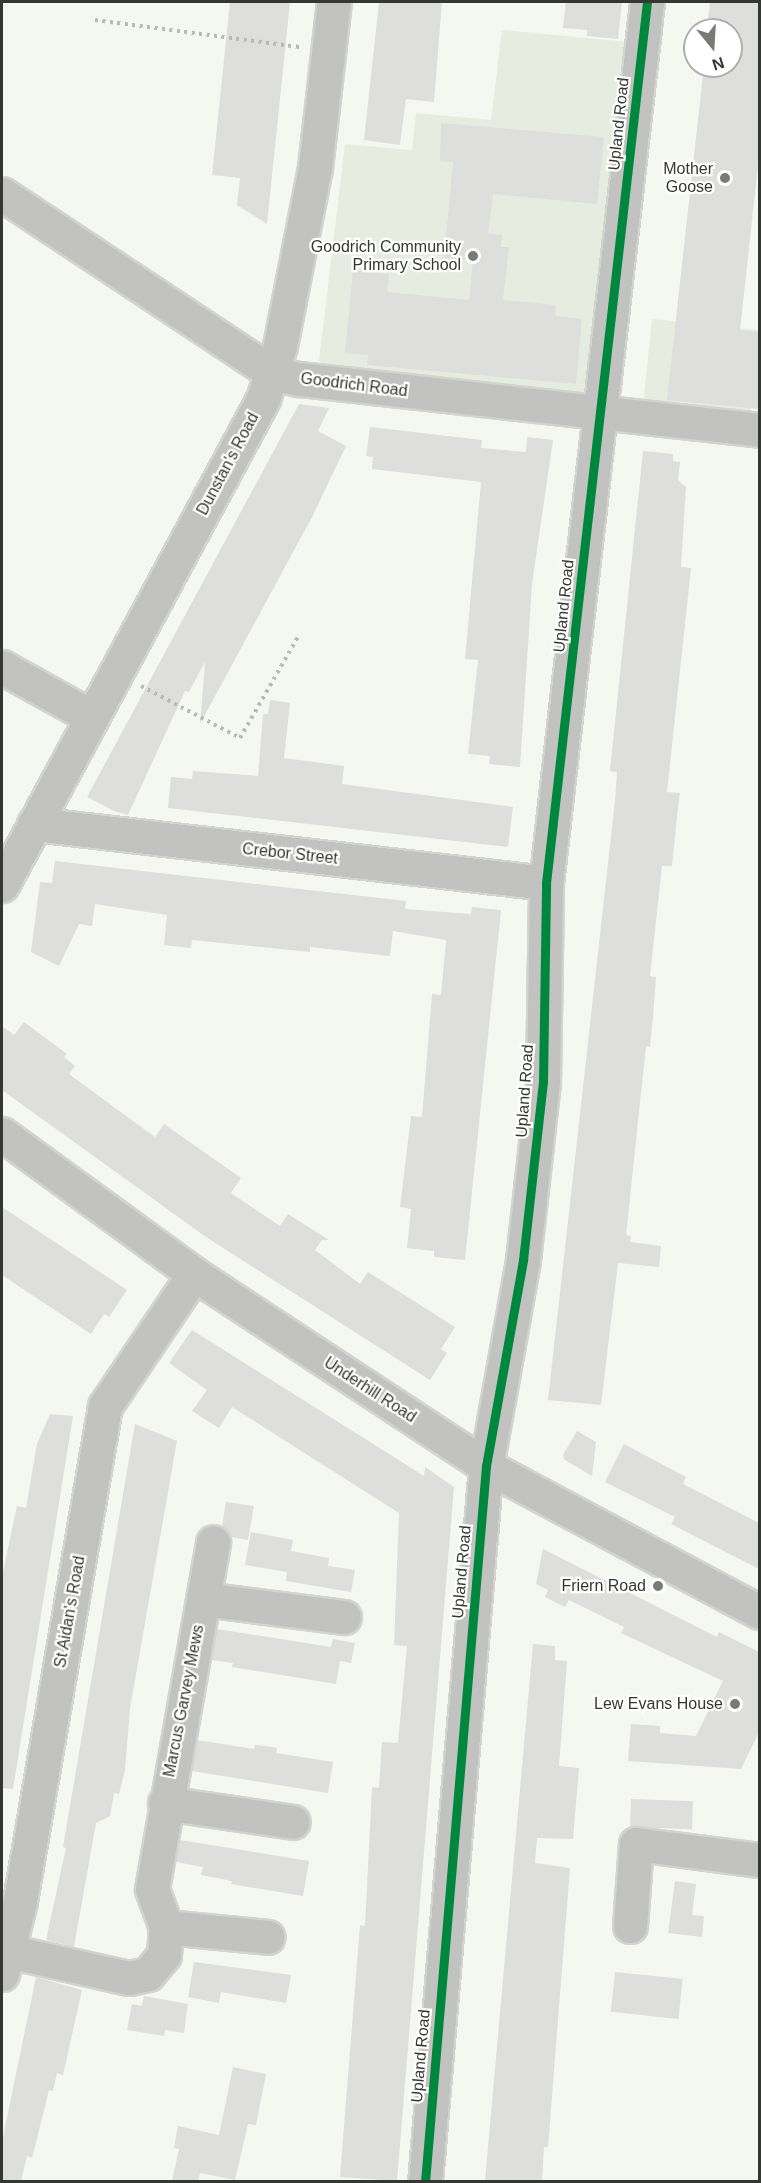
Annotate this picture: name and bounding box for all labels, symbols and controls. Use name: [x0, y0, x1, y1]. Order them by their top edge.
north arrow: [683, 18, 743, 78]
text: N: [710, 54, 726, 74]
street label: Upland Road: [605, 77, 633, 171]
place label: Mother Goose: [663, 159, 713, 197]
marker: Mother Goose: [718, 171, 732, 185]
place label: Goodrich Community Primary School: [311, 237, 461, 275]
marker: Goodrich Community Primary School: [466, 249, 480, 263]
street label: Goodrich Road: [299, 369, 409, 401]
street label: Dunstan's Road: [193, 409, 263, 519]
street label: Upland Road: [550, 559, 578, 653]
street label: Crebor Street: [241, 839, 339, 869]
street label: Upland Road: [512, 1044, 538, 1138]
street label: Underhill Road: [320, 1353, 420, 1427]
street label: Upland Road: [448, 1525, 476, 1619]
street label: St Aidan's Road: [51, 1554, 89, 1670]
place label: Friern Road: [562, 1576, 646, 1596]
marker: Friern Road: [651, 1579, 665, 1593]
street label: Marcus Garvey Mews: [160, 1623, 208, 1779]
place label: Lew Evans House: [594, 1694, 723, 1714]
marker: Lew Evans House: [728, 1697, 742, 1711]
street label: Upland Road: [407, 2009, 435, 2103]

